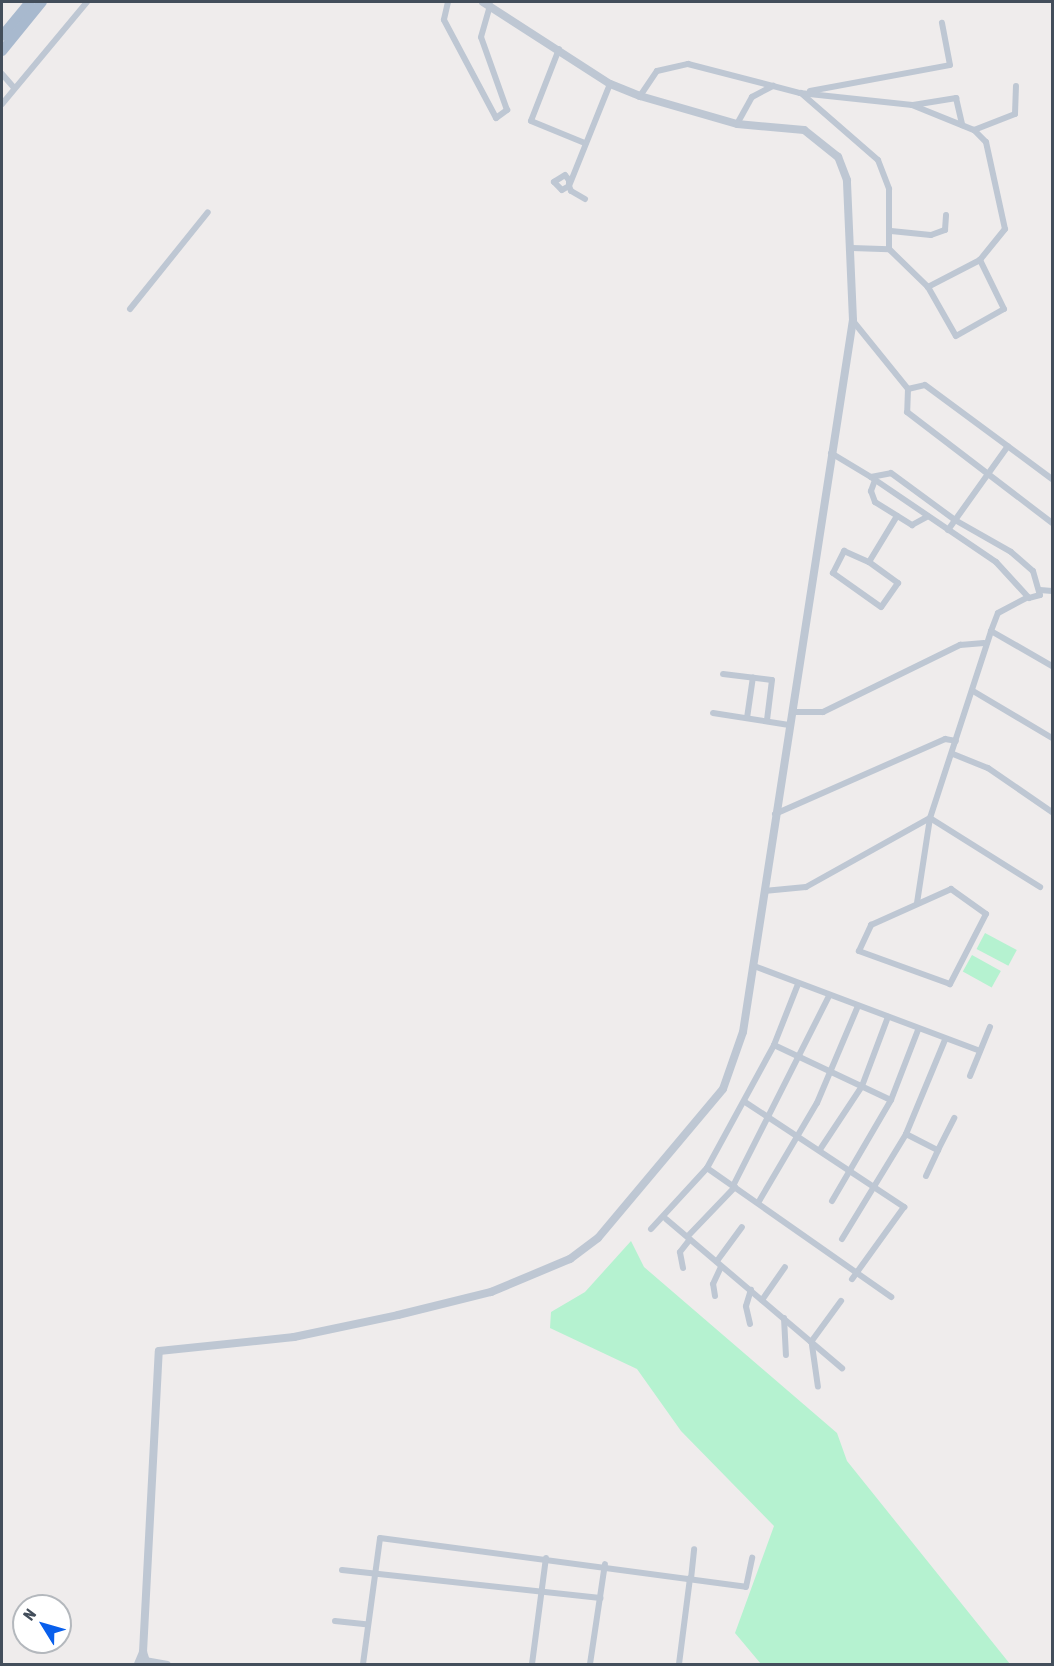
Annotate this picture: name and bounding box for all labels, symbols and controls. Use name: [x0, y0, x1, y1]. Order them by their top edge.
north arrow: [12, 1594, 72, 1654]
text: N: [19, 1605, 39, 1624]

